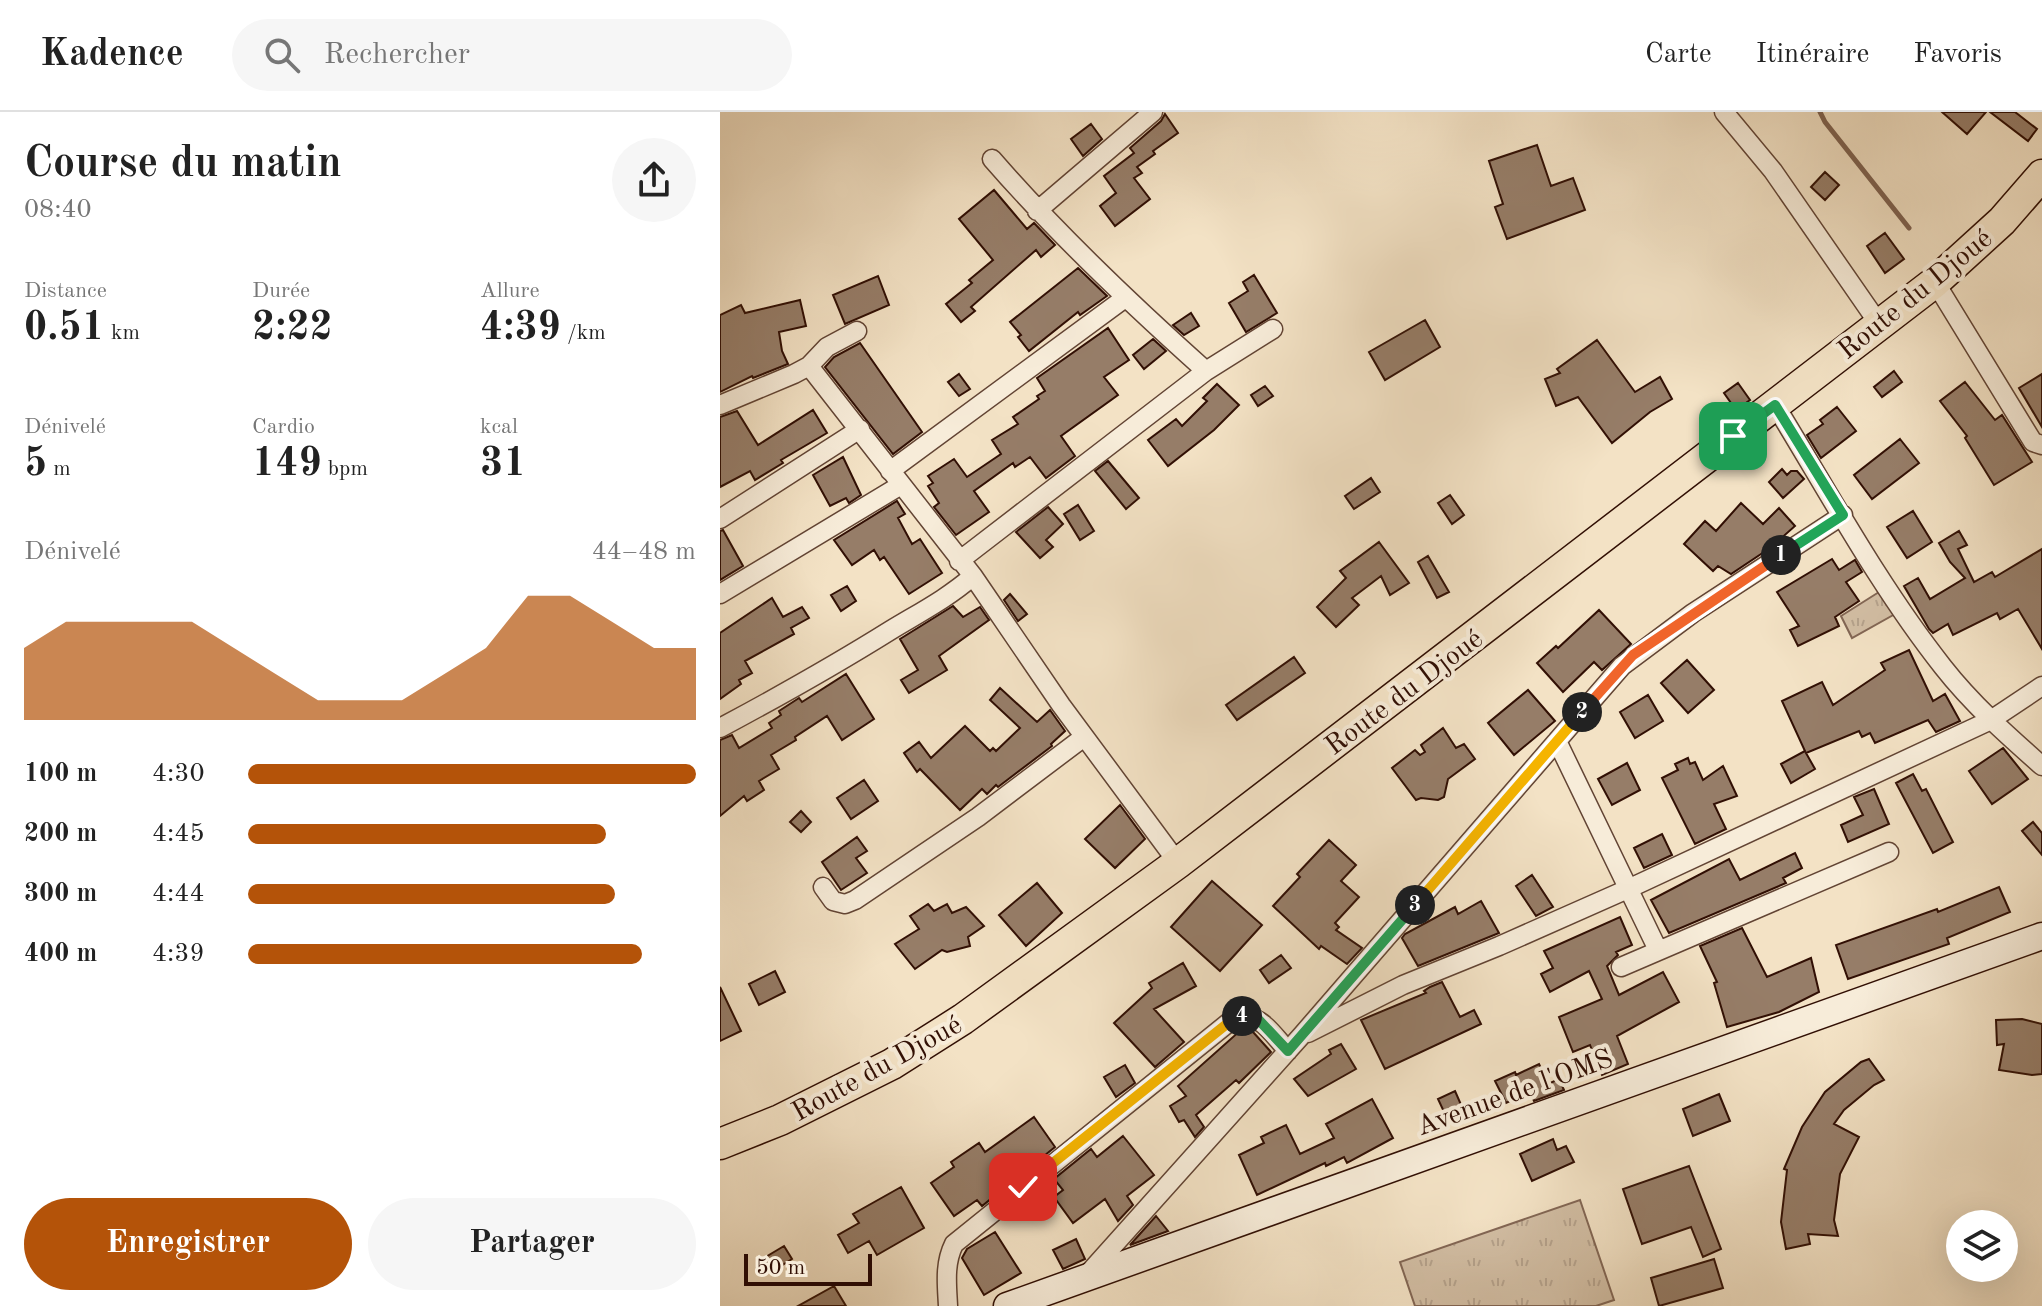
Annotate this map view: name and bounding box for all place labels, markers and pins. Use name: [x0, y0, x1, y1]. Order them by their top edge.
pin: [1699, 402, 1767, 470]
pin: 1: [1761, 535, 1801, 575]
pin: 2: [1562, 692, 1602, 732]
pin: 3: [1395, 885, 1435, 925]
pin: 4: [1222, 996, 1262, 1036]
pin: [989, 1153, 1057, 1221]

